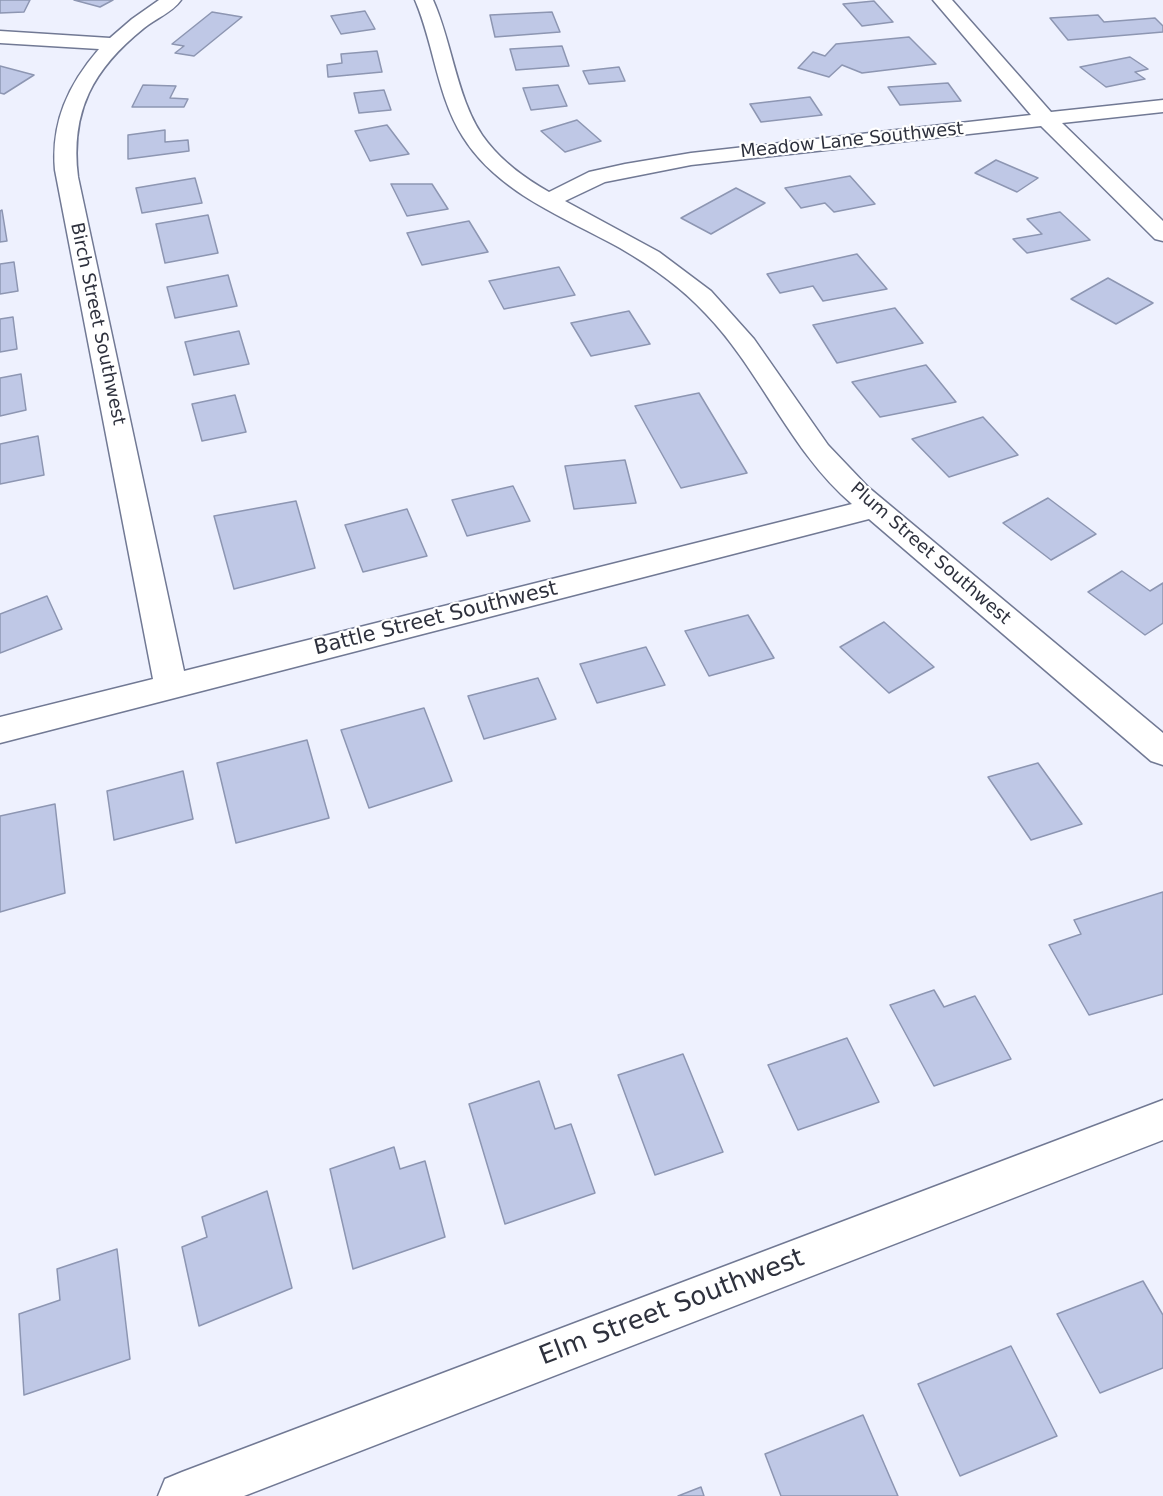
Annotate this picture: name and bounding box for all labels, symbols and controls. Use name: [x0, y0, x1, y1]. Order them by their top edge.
street label: Meadow Lane Southwest: [739, 119, 965, 163]
street label: Birch Street Southwest: [65, 221, 129, 427]
street label: Plum Street Southwest: [845, 478, 1015, 630]
street label: Battle Street Southwest: [312, 577, 560, 661]
street label: Elm Street Southwest: [535, 1243, 809, 1373]

